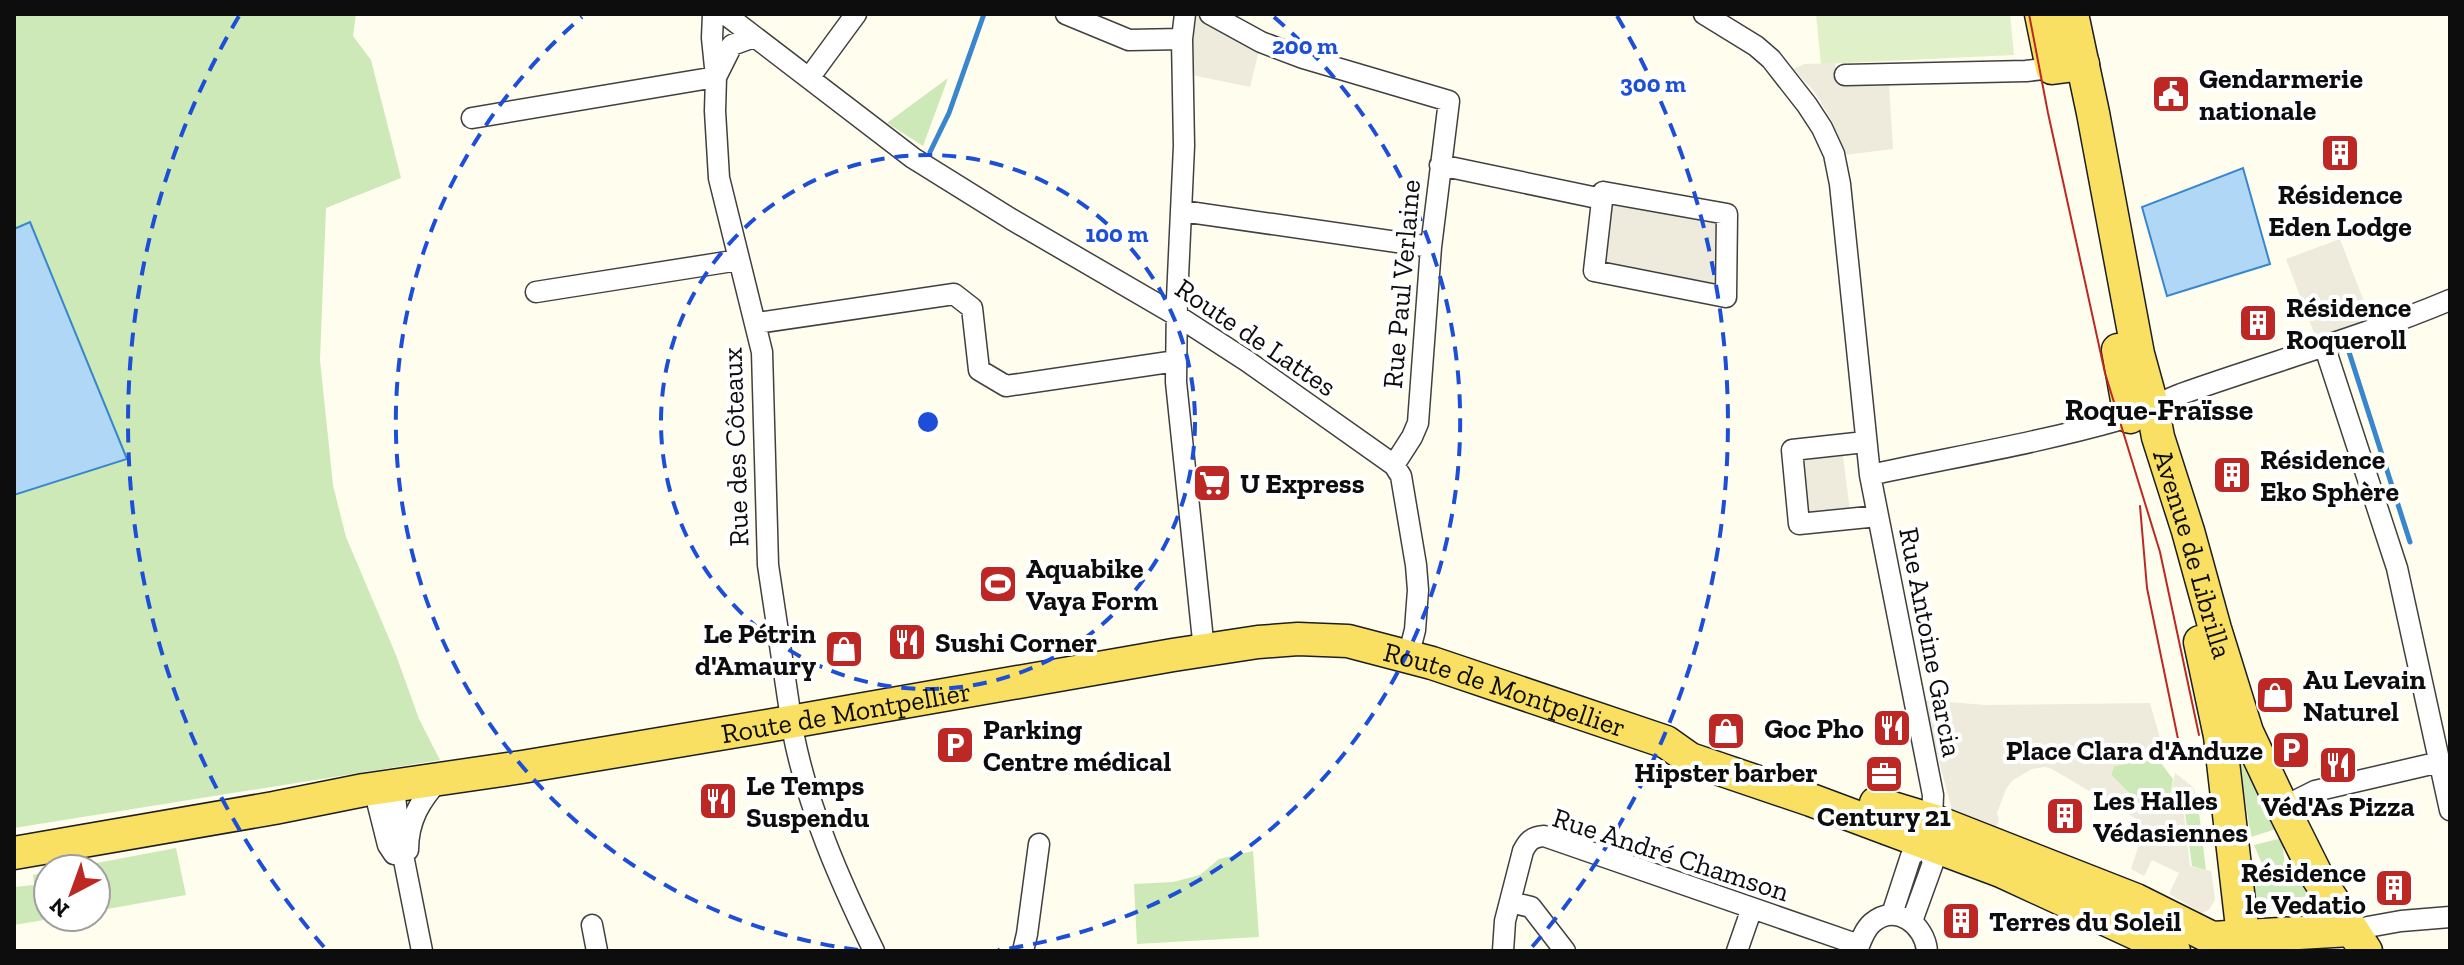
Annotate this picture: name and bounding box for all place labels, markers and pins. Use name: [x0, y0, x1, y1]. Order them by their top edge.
place label: Gendarmerie nationale: [2199, 62, 2363, 127]
public building icon: Gendarmerie nationale: [2150, 73, 2192, 115]
building icon: Résidence Eden Lodge: [2319, 132, 2361, 174]
place label: Résidence Eden Lodge: [2268, 178, 2412, 243]
place label: Résidence Roqueroll: [2286, 291, 2411, 356]
building icon: Résidence Roqueroll: [2237, 302, 2279, 344]
centre of rings: [914, 408, 942, 436]
place label: Résidence Eko Sphère: [2260, 443, 2399, 508]
building icon: Résidence Eko Sphère: [2211, 454, 2253, 496]
supermarket icon: U Express: [1191, 462, 1233, 504]
place label: U Express: [1240, 467, 1365, 500]
place label: Aquabike Vaya Form: [1026, 552, 1159, 617]
sports icon: Aquabike Vaya Form: [977, 563, 1019, 605]
place label: Le Pétrin d'Amaury: [695, 617, 816, 682]
restaurant icon: Sushi Corner: [886, 621, 928, 663]
place label: Sushi Corner: [935, 626, 1097, 659]
shop icon: Le Pétrin d'Amaury: [823, 628, 865, 670]
place label: Au Levain Naturel: [2303, 663, 2426, 728]
shop icon: Au Levain Naturel: [2254, 674, 2296, 716]
restaurant icon: Goc Pho: [1871, 707, 1913, 749]
shop icon: Hipster barber: [1705, 710, 1747, 752]
place label: Goc Pho: [1764, 712, 1864, 745]
place label: Parking Centre médical: [983, 713, 1171, 778]
parking icon: Parking Centre médical: [934, 724, 976, 766]
parking icon: Place Clara d'Anduze: [2270, 729, 2312, 771]
place label: Place Clara d'Anduze: [2006, 734, 2263, 767]
restaurant icon: Véd'As Pizza: [2317, 744, 2359, 786]
office icon: Century 21: [1863, 753, 1905, 795]
place label: Hipster barber: [1634, 756, 1818, 789]
place label: Le Temps Suspendu: [746, 769, 869, 834]
restaurant icon: Le Temps Suspendu: [697, 780, 739, 822]
place label: Les Halles Védasiennes: [2093, 784, 2248, 849]
place label: Véd'As Pizza: [2261, 790, 2415, 823]
building icon: Les Halles Védasiennes: [2044, 795, 2086, 837]
place label: Century 21: [1817, 800, 1951, 833]
place label: Résidence le Vedatio: [2241, 856, 2366, 921]
building icon: Résidence le Vedatio: [2373, 867, 2415, 909]
building icon: Terres du Soleil: [1940, 900, 1982, 942]
place label: Terres du Soleil: [1989, 905, 2182, 938]

